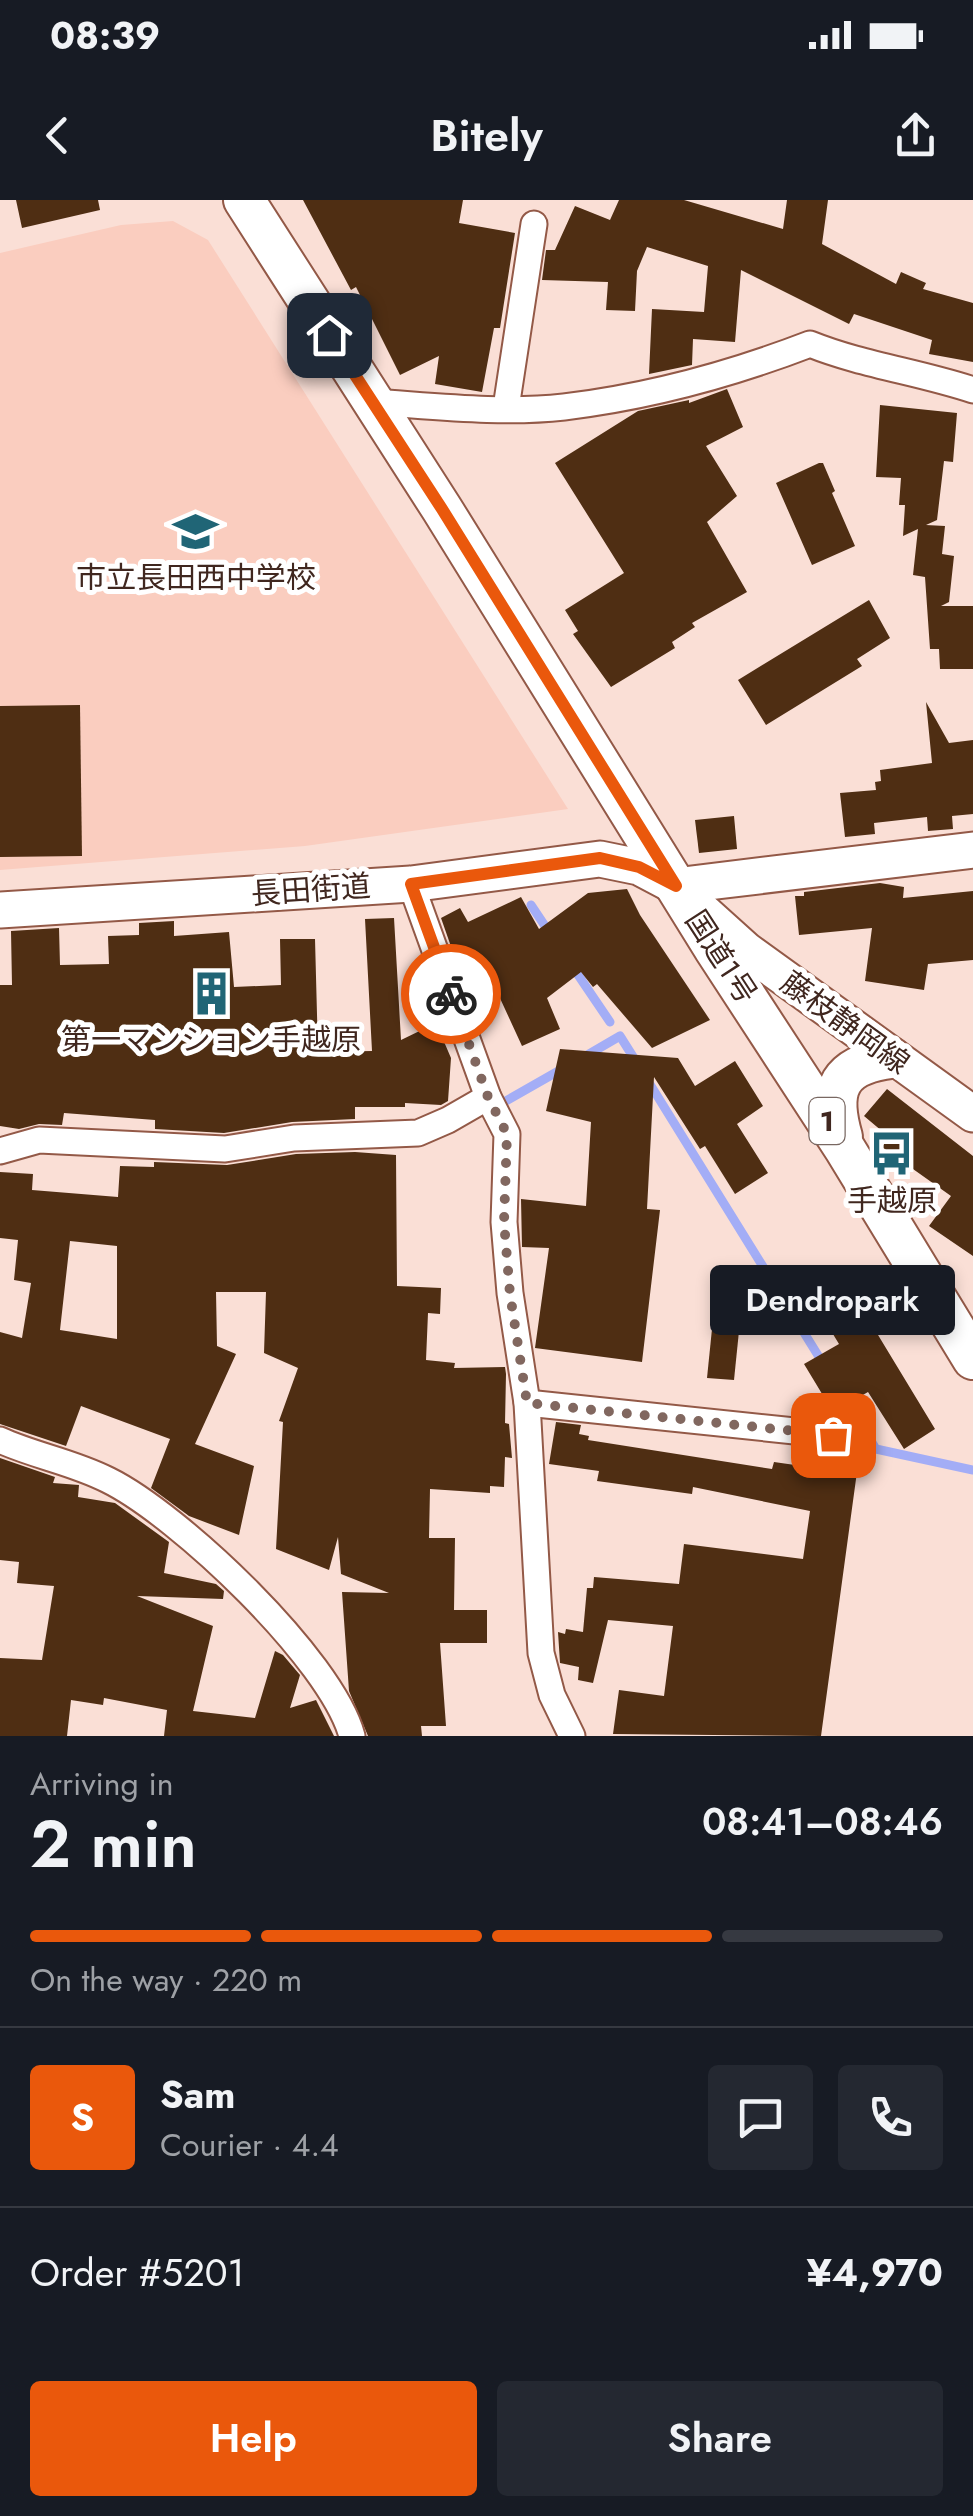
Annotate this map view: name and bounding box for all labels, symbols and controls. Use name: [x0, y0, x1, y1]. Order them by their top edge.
text: 08:39: [50, 8, 160, 63]
text: Bitely: [430, 103, 543, 168]
icon: back: [30, 108, 85, 163]
icon: share: [888, 108, 943, 163]
pin: [287, 293, 372, 378]
icon: home: [302, 308, 357, 363]
school or university icon: 市立長田西中学校: [172, 507, 220, 555]
place label: 市立長田西中学校: [76, 556, 316, 599]
street label: 長田街道: [250, 864, 372, 915]
street label: 国道1号: [675, 902, 768, 1012]
courier: [401, 944, 501, 1044]
street label: 藤枝静岡線: [772, 961, 919, 1084]
icon: bike: [424, 967, 479, 1022]
building icon: 第一マンション手越原: [187, 969, 235, 1017]
place label: 第一マンション手越原: [61, 1018, 361, 1061]
road number: 1: [810, 1098, 844, 1144]
bus stop icon: 手越原: [868, 1130, 916, 1178]
place label: 手越原: [847, 1179, 937, 1222]
callout: Dendropark: [710, 1265, 956, 1335]
text: Dendropark: [746, 1277, 919, 1323]
pin: [791, 1393, 876, 1478]
icon: bag: [806, 1408, 861, 1463]
text: Arriving in: [30, 1761, 174, 1807]
text: 08:41–08:46: [702, 1794, 943, 1849]
text: 2 min: [30, 1797, 197, 1891]
text: On the way · 220 m: [30, 1957, 302, 2003]
button: chat: [708, 2065, 813, 2170]
button: phone: [838, 2065, 943, 2170]
text: Sam: [160, 2067, 235, 2122]
text: S: [71, 2090, 94, 2145]
text: Courier · 4.4: [160, 2122, 339, 2168]
text: Order #5201: [30, 2245, 245, 2300]
text: ¥4,970: [806, 2245, 943, 2300]
button: Help: [30, 2381, 477, 2496]
button: Share: [497, 2381, 943, 2496]

